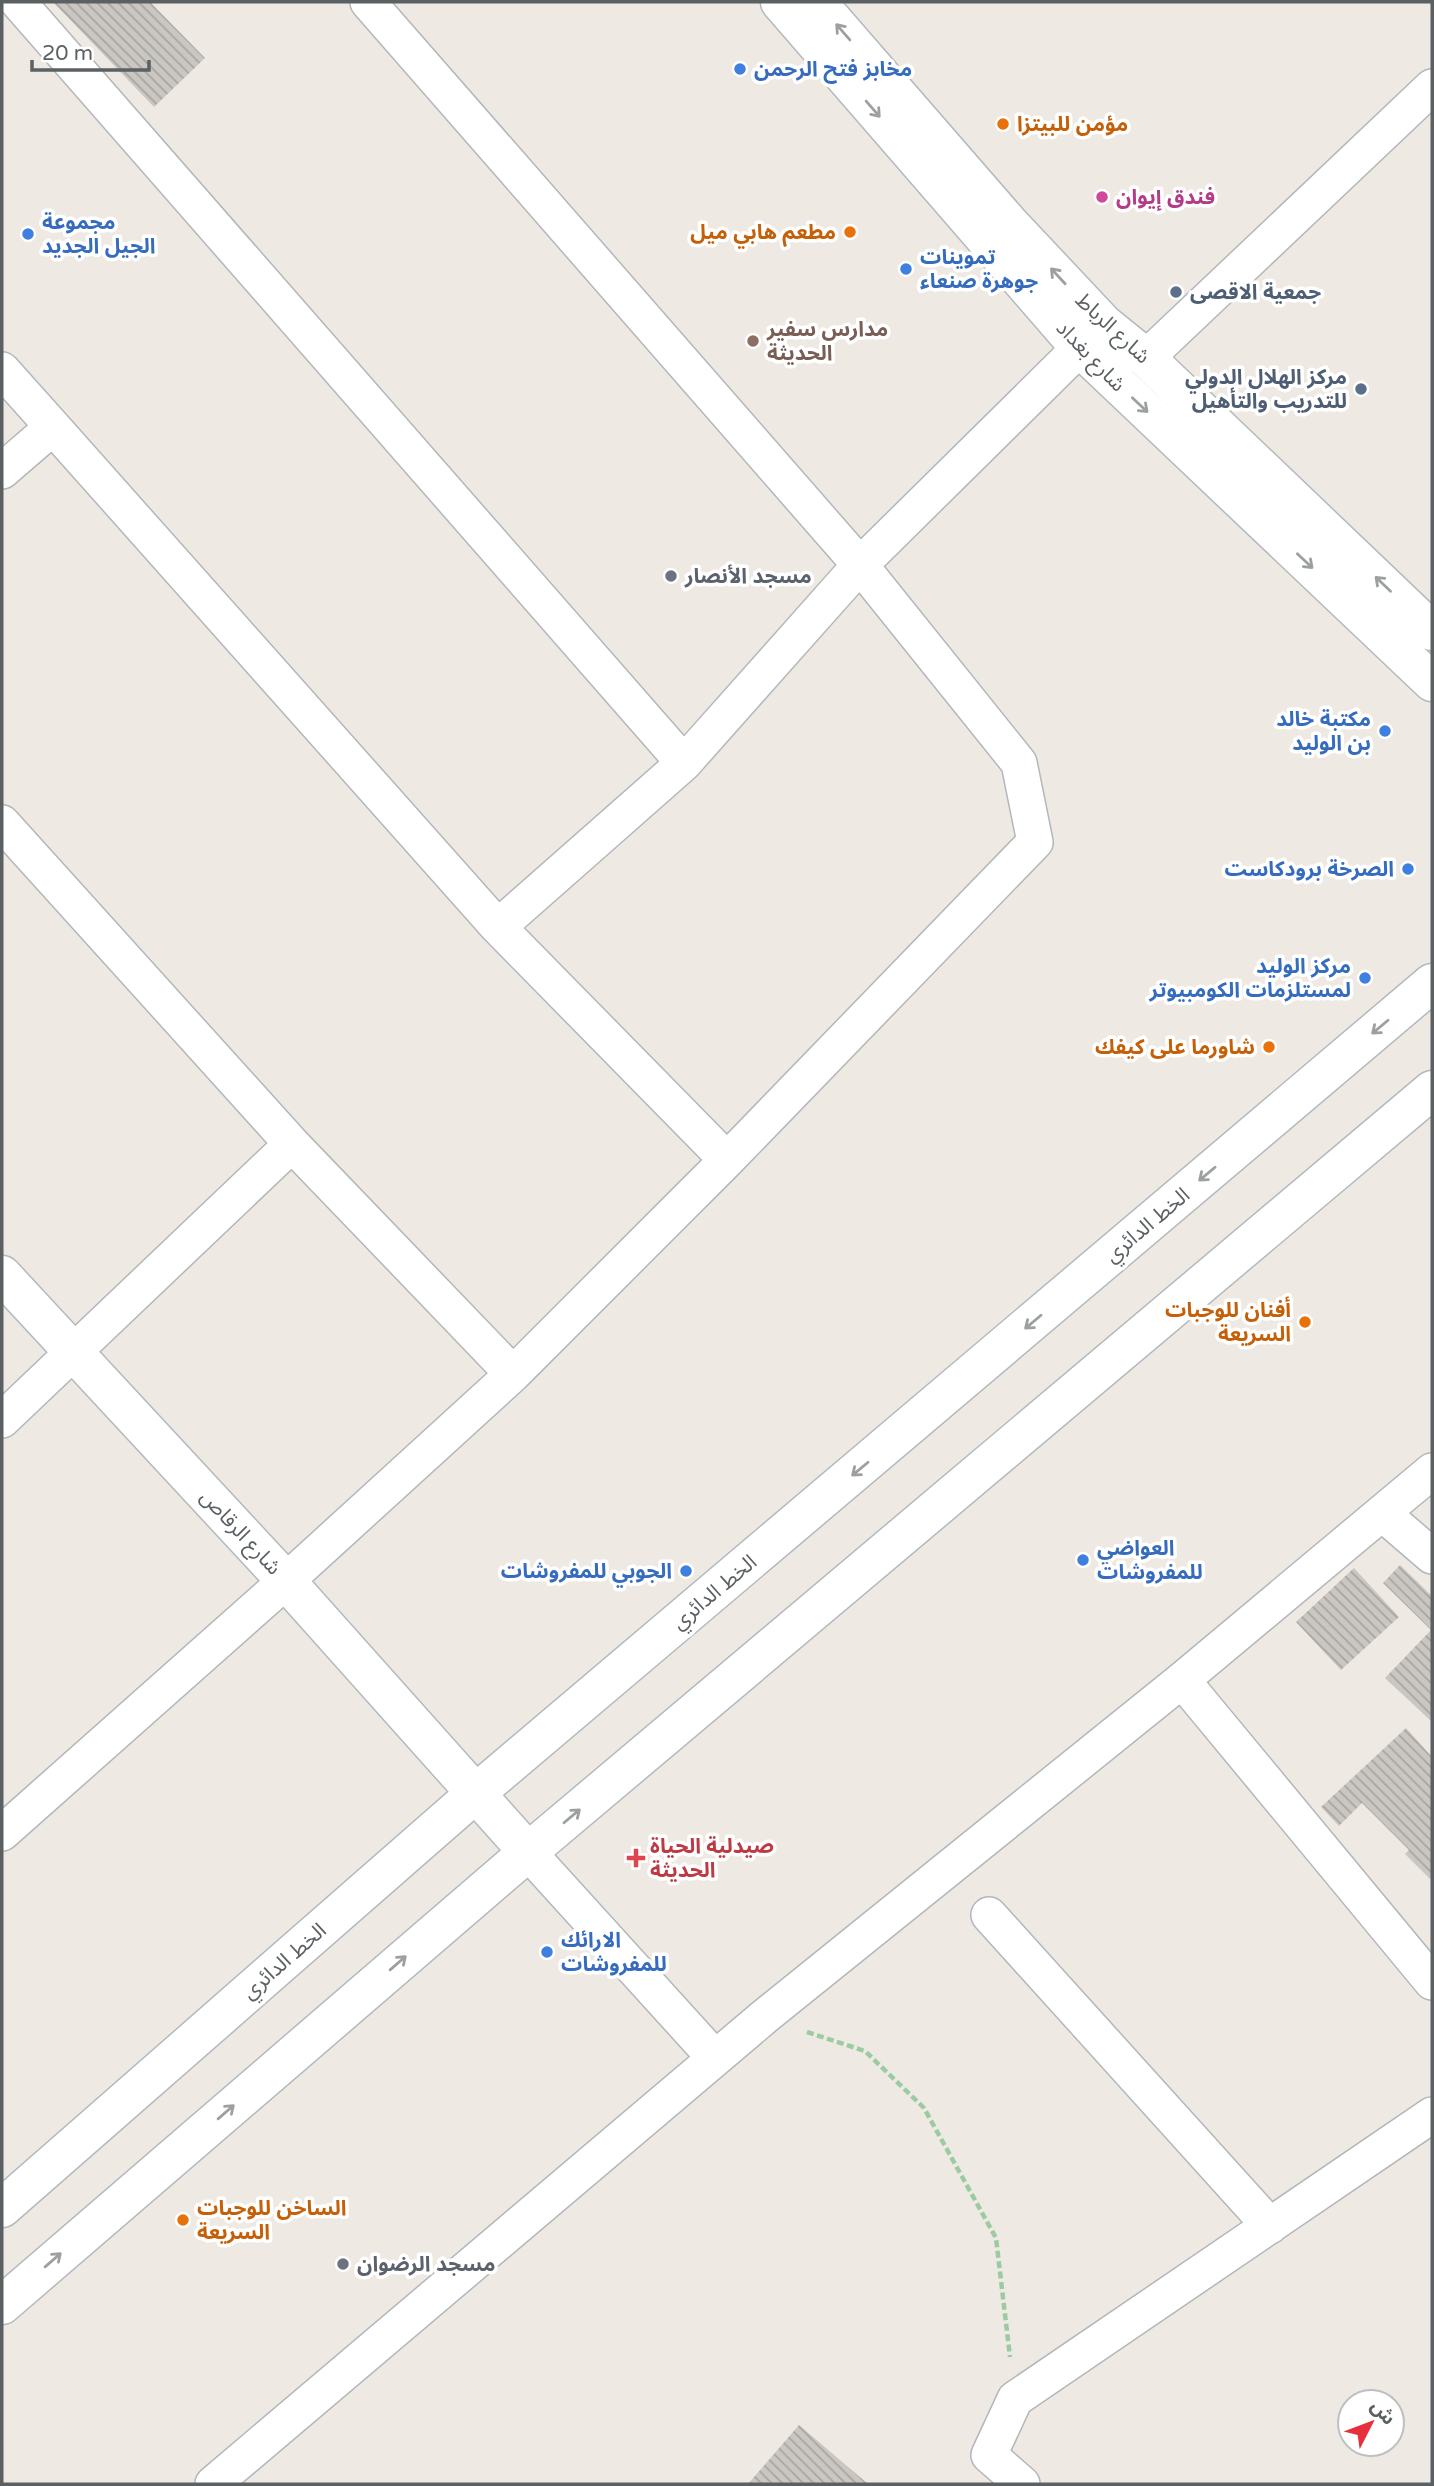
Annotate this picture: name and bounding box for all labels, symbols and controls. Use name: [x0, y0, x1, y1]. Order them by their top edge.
one-way arrow: [835, 23, 851, 41]
scale bar: [32, 28, 149, 72]
text: 20 m: [42, 41, 93, 66]
place label: مخابز فتح الرحمن: [754, 57, 912, 84]
marker: مخابز فتح الرحمن: [732, 61, 748, 77]
one-way arrow: [865, 100, 881, 118]
place label: مؤمن للبيتزا: [1017, 112, 1128, 137]
marker: مؤمن للبيتزا: [995, 116, 1011, 132]
place label: فندق إيوان: [1116, 185, 1215, 211]
marker: فندق إيوان: [1094, 189, 1110, 205]
place label: مجموعة الجيل الجديد: [42, 210, 156, 259]
place label: مطعم هابي ميل: [690, 220, 836, 249]
marker: مطعم هابي ميل: [842, 224, 858, 240]
marker: مجموعة الجيل الجديد: [20, 226, 36, 242]
place label: تموينات جوهرة صنعاء: [920, 245, 1038, 294]
marker: تموينات جوهرة صنعاء: [898, 261, 914, 277]
one-way arrow: [1050, 267, 1067, 284]
place label: جمعية الاقصى: [1190, 280, 1321, 305]
marker: جمعية الاقصى: [1168, 284, 1184, 300]
street label: شارع الرباط: [1069, 288, 1155, 371]
street label: شارع بغداد: [1049, 316, 1131, 398]
place label: مدارس سفير الحديثة: [766, 317, 888, 366]
marker: مدارس سفير الحديثة: [745, 333, 761, 349]
place label: مركز الهلال الدولي للتدريب والتأهيل: [1185, 365, 1347, 414]
marker: مركز الهلال الدولي للتدريب والتأهيل: [1353, 381, 1369, 397]
one-way arrow: [1131, 396, 1148, 413]
one-way arrow: [1296, 553, 1313, 570]
place label: مسجد الأنصار: [684, 564, 812, 589]
marker: مسجد الأنصار: [663, 568, 679, 584]
one-way arrow: [1374, 576, 1392, 592]
place label: مكتبة خالد بن الوليد: [1276, 707, 1371, 756]
marker: مكتبة خالد بن الوليد: [1377, 723, 1393, 739]
place label: الصرخة برودكاست: [1224, 857, 1394, 882]
marker: الصرخة برودكاست: [1400, 861, 1416, 877]
place label: مركز الوليد لمستلزمات الكومبيوتر: [1148, 954, 1351, 1003]
marker: مركز الوليد لمستلزمات الكومبيوتر: [1357, 970, 1373, 986]
one-way arrow: [1372, 1019, 1390, 1035]
place label: شاورما على كيفك: [1095, 1035, 1255, 1060]
marker: شاورما على كيفك: [1261, 1039, 1277, 1055]
one-way arrow: [1198, 1167, 1216, 1182]
street label: الخط الدائري: [1100, 1183, 1197, 1270]
place label: أفنان للوجبات السريعة: [1165, 1296, 1291, 1347]
one-way arrow: [1024, 1314, 1042, 1330]
marker: أفنان للوجبات السريعة: [1297, 1314, 1313, 1330]
one-way arrow: [851, 1461, 869, 1477]
street label: شارع الرقاص: [193, 1485, 286, 1582]
place label: العواضي للمفروشات: [1097, 1536, 1203, 1585]
street label: الخط الدائري: [667, 1550, 764, 1637]
marker: العواضي للمفروشات: [1075, 1552, 1091, 1568]
place label: الجوبي للمفروشات: [501, 1559, 672, 1588]
marker: الجوبي للمفروشات: [678, 1563, 694, 1579]
one-way arrow: [562, 1808, 580, 1824]
place label: صيدلية الحياة الحديثة: [650, 1834, 774, 1883]
marker: صيدلية الحياة الحديثة: [628, 1850, 644, 1866]
street label: الخط الدائري: [237, 1918, 333, 2007]
place label: الارائك للمفروشات: [561, 1928, 667, 1977]
marker: الارائك للمفروشات: [539, 1944, 555, 1960]
one-way arrow: [389, 1955, 407, 1971]
one-way arrow: [217, 2104, 235, 2120]
place label: الساخن للوجبات السريعة: [197, 2196, 347, 2245]
marker: الساخن للوجبات السريعة: [175, 2212, 191, 2228]
one-way arrow: [44, 2252, 62, 2268]
place label: مسجد الرضوان: [357, 2252, 495, 2277]
marker: مسجد الرضوان: [335, 2256, 351, 2272]
north arrow: [1336, 2388, 1406, 2458]
text: ش: [1366, 2395, 1400, 2429]

